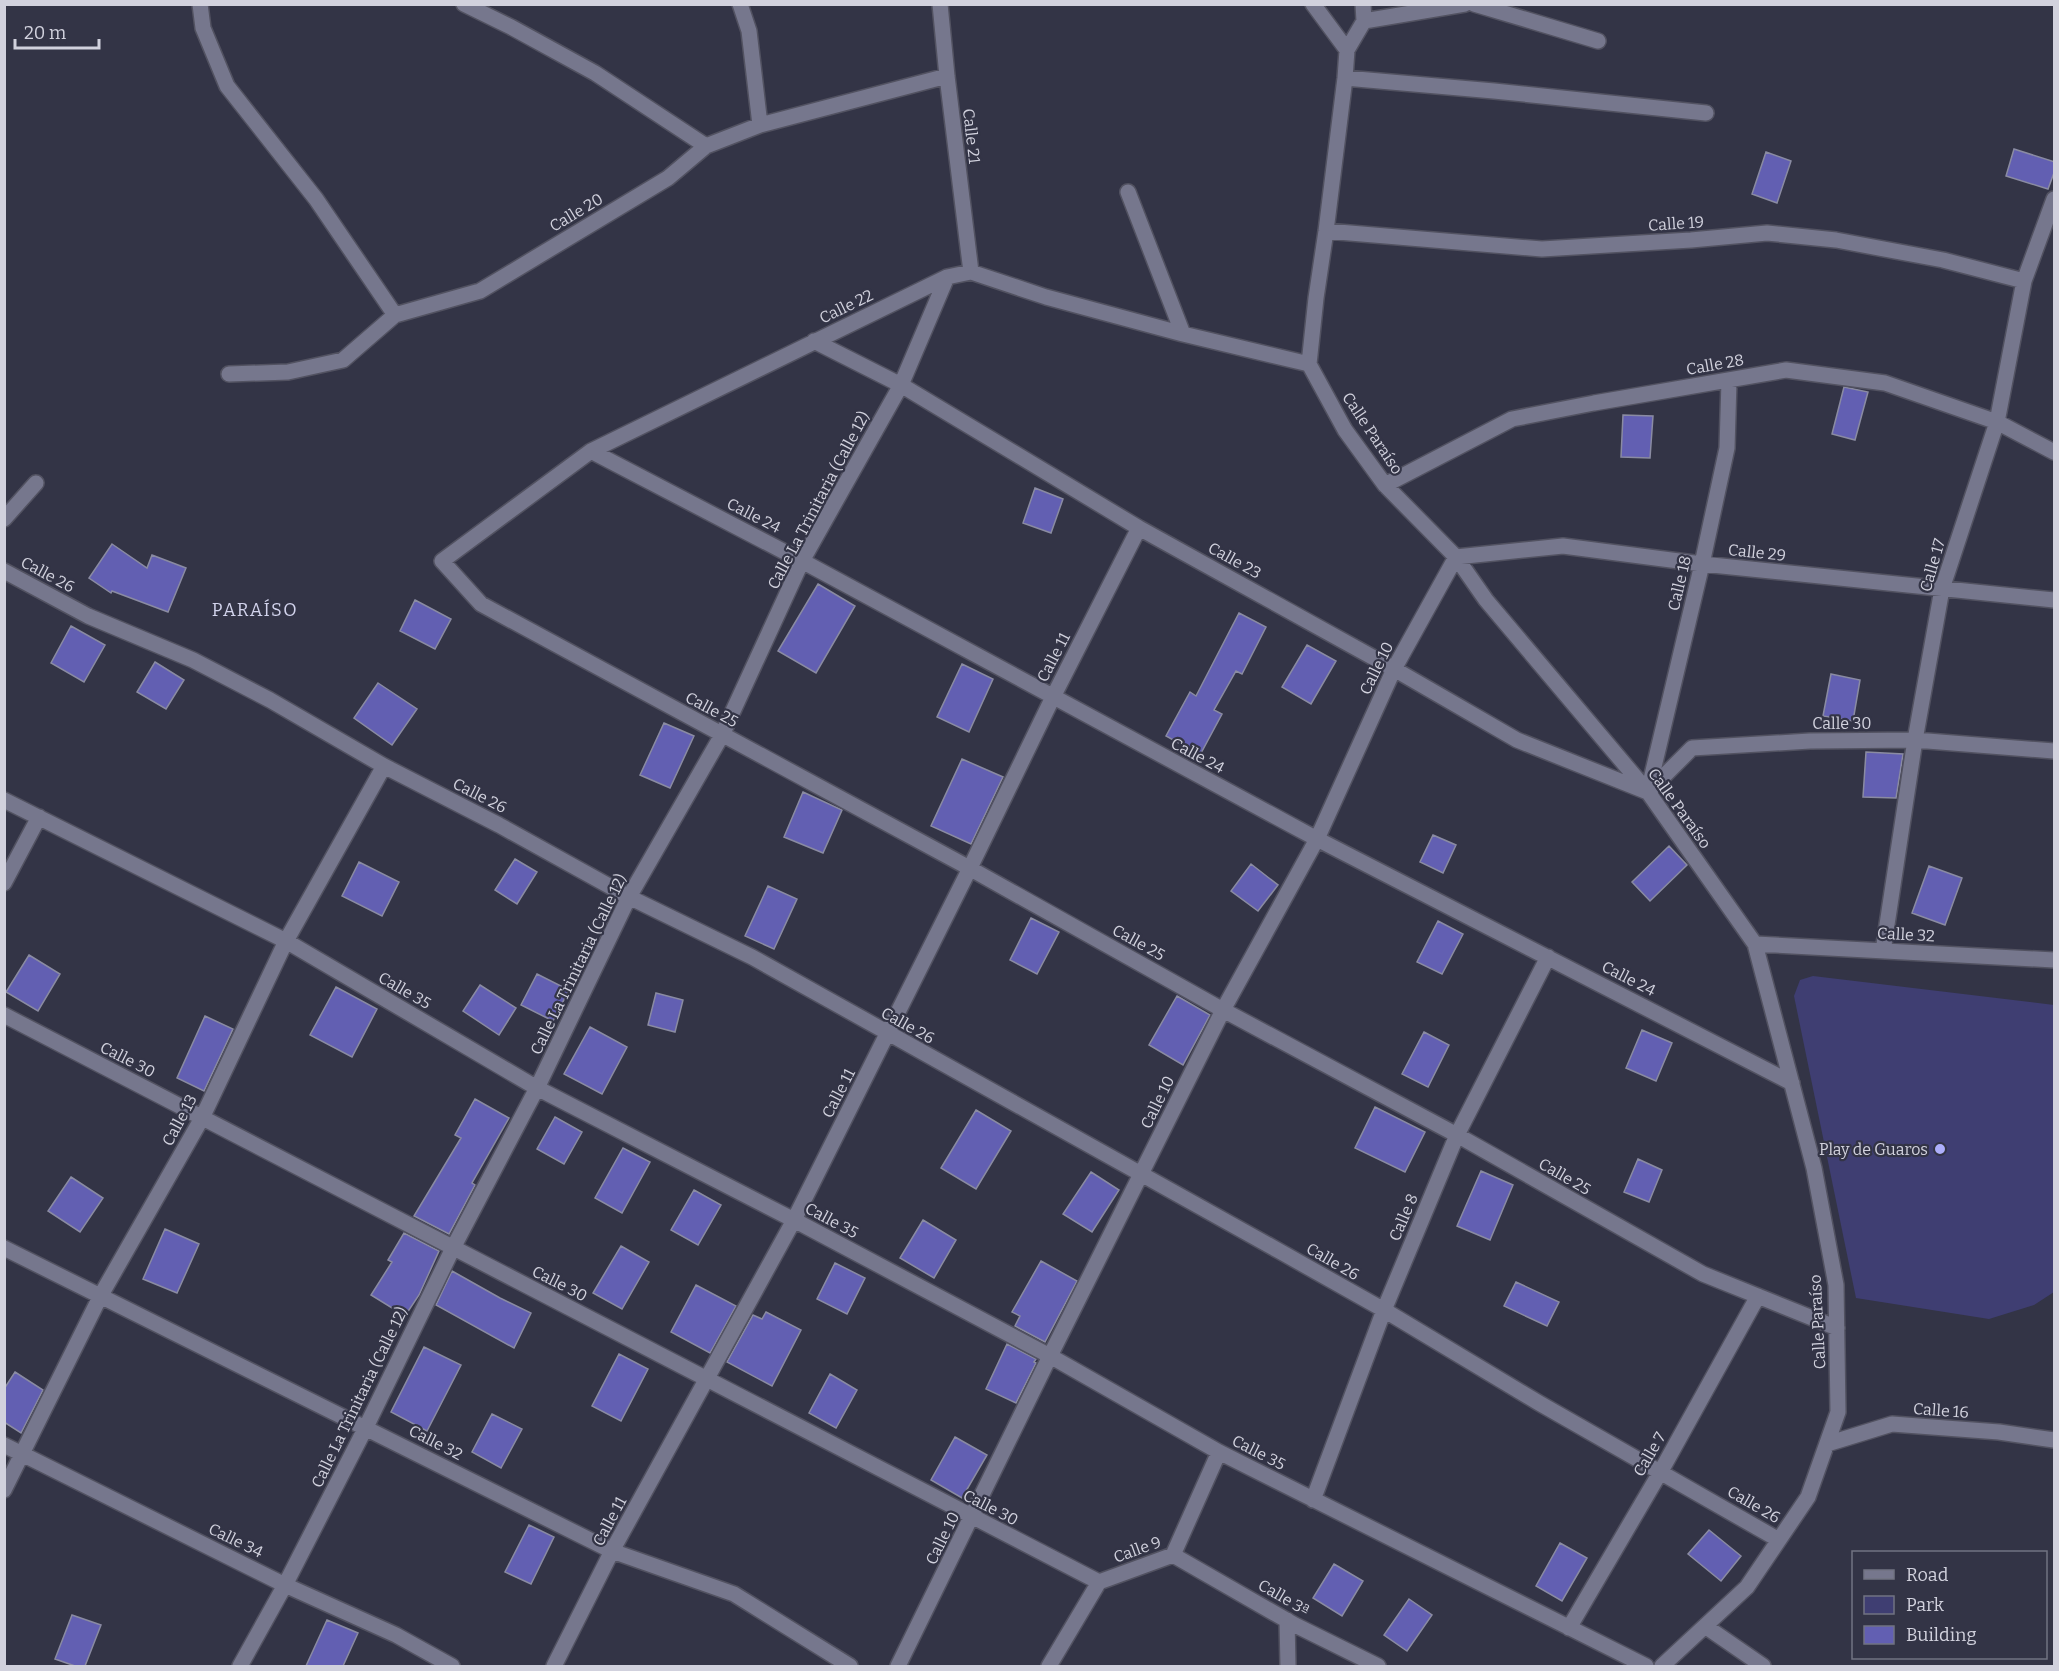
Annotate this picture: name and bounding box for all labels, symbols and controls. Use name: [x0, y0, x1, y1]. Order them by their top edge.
scale bar: [15, 12, 99, 50]
text: 20 m: [24, 22, 66, 44]
street label: Calle 21: [959, 108, 984, 165]
street label: Calle 20: [546, 189, 606, 236]
street label: Calle 19: [1648, 212, 1705, 235]
street label: Calle 22: [816, 285, 876, 328]
street label: Calle 28: [1685, 350, 1745, 379]
street label: Calle Paraíso: [1338, 389, 1407, 478]
street label: Calle La Trinitaria (Calle 12): [763, 408, 874, 592]
street label: Calle 24: [724, 494, 784, 537]
street label: Calle 17: [1916, 536, 1949, 594]
street label: Calle 23: [1205, 538, 1265, 583]
street label: Calle 29: [1727, 540, 1787, 565]
street label: Calle 26: [18, 552, 78, 596]
street label: Calle 18: [1664, 554, 1695, 613]
district label: PARAÍSO: [212, 598, 298, 621]
street label: Calle 11: [1033, 629, 1074, 685]
street label: Calle 10: [1355, 639, 1397, 698]
street label: Calle 25: [682, 688, 741, 731]
street label: Calle 30: [1812, 714, 1872, 733]
street label: Calle 24: [1168, 733, 1228, 778]
street label: Calle Paraíso: [1644, 764, 1715, 852]
street label: Calle 26: [450, 774, 510, 817]
street label: Calle La Trinitaria (Calle 12): [526, 871, 631, 1058]
street label: Calle 25: [1109, 920, 1168, 965]
street label: Calle 32: [1877, 924, 1935, 945]
street label: Calle 24: [1599, 957, 1659, 1000]
street label: Calle 35: [375, 968, 434, 1013]
street label: Calle 26: [878, 1003, 938, 1048]
street label: Calle 30: [97, 1038, 159, 1081]
street label: Calle 11: [818, 1065, 859, 1121]
street label: Calle 10: [1136, 1073, 1178, 1132]
street label: Calle 13: [158, 1091, 201, 1149]
place label: Play de Guaros: [1819, 1140, 1928, 1159]
marker: Play de Guaros: [1933, 1142, 1947, 1156]
street label: Calle 25: [1535, 1154, 1594, 1199]
street label: Calle 8: [1385, 1191, 1422, 1244]
street label: Calle 35: [802, 1199, 862, 1242]
street label: Calle 26: [1303, 1239, 1363, 1284]
street label: Calle 30: [529, 1262, 591, 1305]
street label: Calle Paraíso: [1806, 1274, 1829, 1370]
street label: Calle La Trinitaria (Calle 12): [307, 1304, 412, 1491]
street label: Calle 16: [1912, 1399, 1969, 1422]
street label: Calle 32: [406, 1421, 466, 1464]
street label: Calle 7: [1629, 1429, 1670, 1480]
street label: Calle 35: [1229, 1431, 1289, 1474]
street label: Calle 26: [1724, 1482, 1784, 1527]
street label: Calle 30: [960, 1486, 1022, 1529]
street label: Calle 11: [589, 1493, 630, 1549]
street label: Calle 10: [921, 1509, 963, 1568]
street label: Calle 34: [205, 1519, 267, 1562]
street label: Calle 9: [1111, 1532, 1164, 1567]
legend: [1852, 1551, 2047, 1659]
text: Road: [1906, 1564, 1949, 1586]
street label: Calle 3ª: [1255, 1575, 1313, 1620]
text: Park: [1906, 1594, 1945, 1616]
text: Building: [1906, 1624, 1977, 1646]

